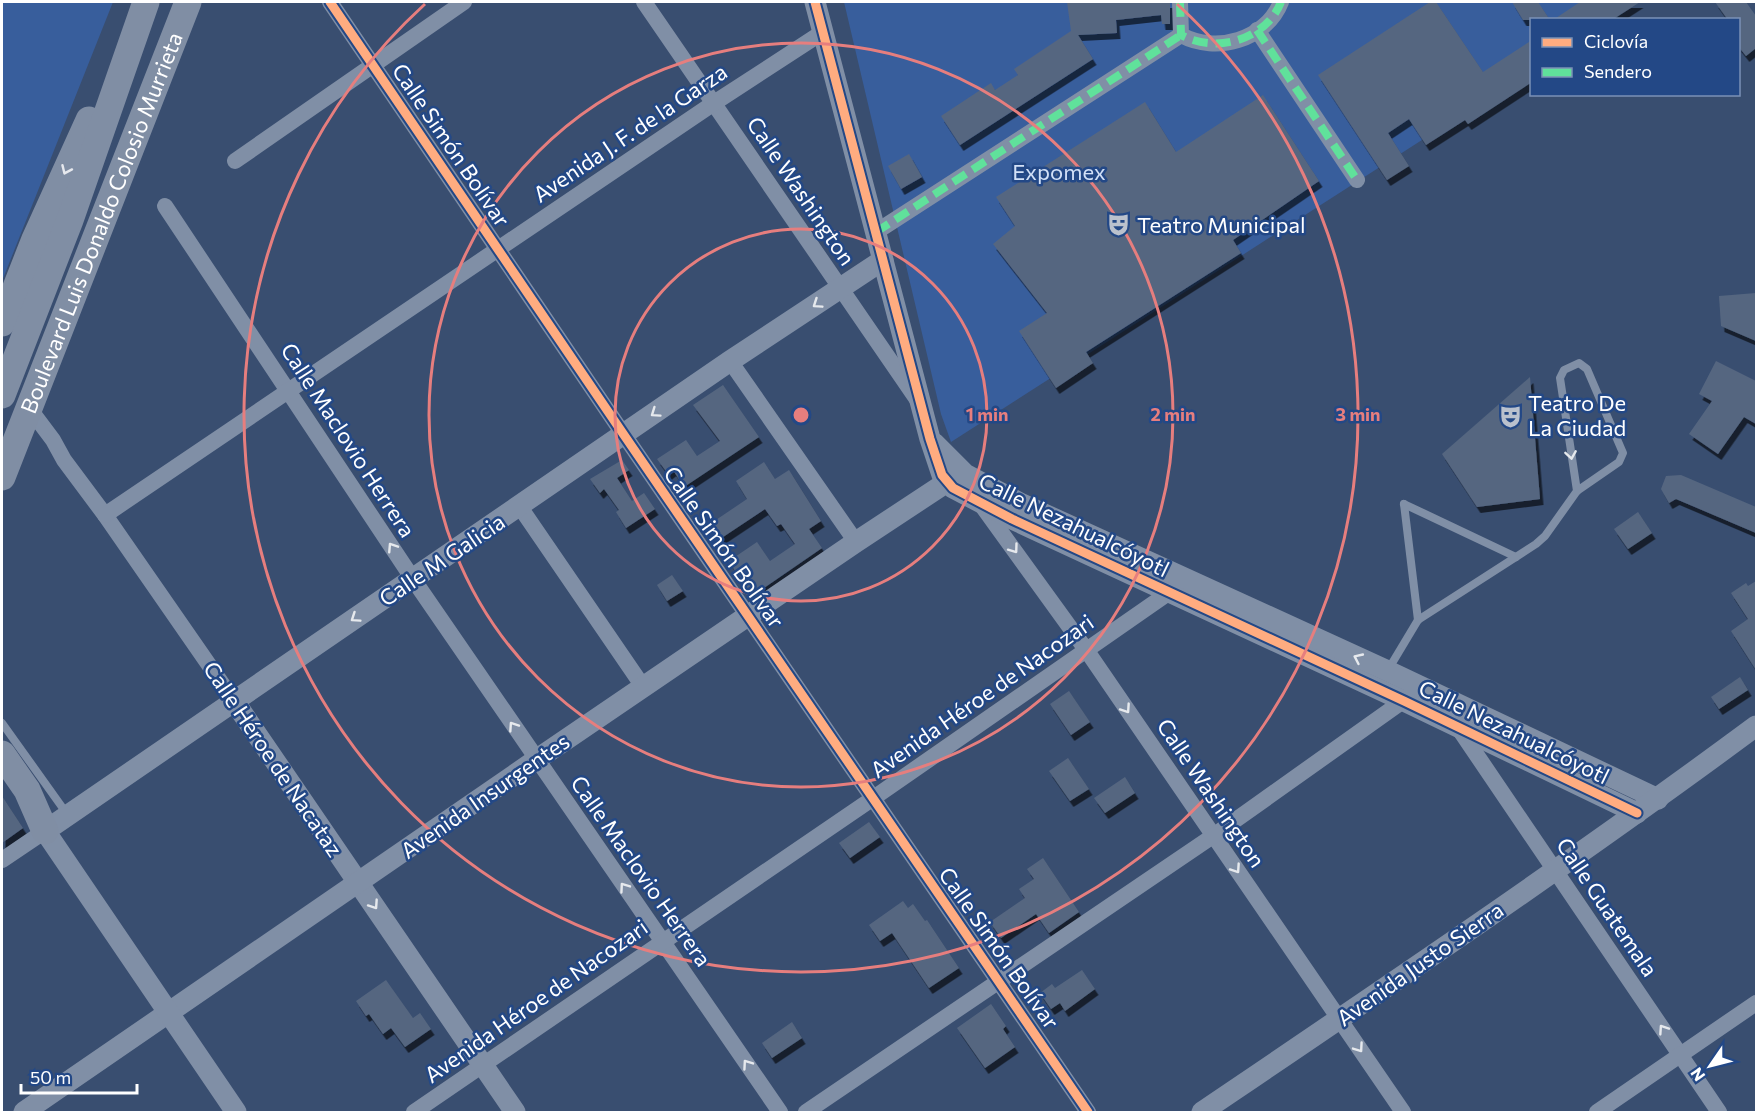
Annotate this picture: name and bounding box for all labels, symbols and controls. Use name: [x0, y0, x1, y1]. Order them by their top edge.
legend: [1530, 18, 1740, 96]
street label: Boulevard Luis Donaldo Colosio Murrieta: [14, 28, 188, 417]
text: Ciclovía: [1584, 30, 1648, 52]
street label: Calle Simón Bolívar: [387, 58, 516, 232]
street label: Avenida J. F. de la Garza: [528, 58, 732, 208]
text: Sendero: [1584, 60, 1652, 82]
street label: Calle Washington: [742, 111, 861, 270]
park label: Expomex: [1012, 158, 1106, 185]
one-way arrow: [61, 163, 73, 174]
place label: Teatro Municipal: [1137, 211, 1306, 238]
theatre icon: Teatro Municipal: [1106, 212, 1132, 238]
one-way arrow: [812, 297, 823, 308]
street label: Calle Maclovio Herrera: [275, 337, 421, 542]
place label: Teatro De La Ciudad: [1528, 389, 1626, 441]
text: 1 min: [966, 403, 1008, 425]
text: 2 min: [1151, 403, 1195, 425]
text: 3 min: [1335, 403, 1381, 425]
theatre icon: Teatro De La Ciudad: [1497, 403, 1523, 429]
centre of rings: [791, 405, 811, 425]
one-way arrow: [651, 406, 662, 417]
one-way arrow: [1565, 451, 1577, 460]
street label: Calle Simón Bolívar: [659, 461, 790, 633]
street label: Calle Nezahualcóyotl: [975, 467, 1174, 582]
street label: Calle M Galicia: [374, 508, 510, 612]
one-way arrow: [388, 543, 399, 554]
one-way arrow: [1006, 543, 1017, 554]
street label: Avenida Héroe de Nacozari: [865, 608, 1099, 783]
one-way arrow: [351, 611, 362, 622]
one-way arrow: [1354, 653, 1365, 665]
street label: Calle Héroe de Nacataz: [198, 656, 349, 861]
street label: Calle Nezahualcóyotl: [1415, 674, 1614, 789]
one-way arrow: [1119, 702, 1130, 713]
street label: Calle Washington: [1152, 713, 1271, 872]
one-way arrow: [509, 722, 520, 733]
street label: Avenida Insurgentes: [395, 727, 574, 864]
street label: Calle Maclovio Herrera: [565, 770, 717, 971]
street label: Calle Guatemala: [1551, 832, 1664, 981]
street label: Calle Simón Bolívar: [934, 862, 1065, 1034]
one-way arrow: [1229, 863, 1240, 874]
one-way arrow: [620, 882, 631, 893]
street label: Avenida Justo Sierra: [1331, 896, 1508, 1031]
one-way arrow: [366, 899, 377, 910]
street label: Avenida Héroe de Nacozari: [419, 913, 653, 1088]
one-way arrow: [1659, 1025, 1670, 1036]
north arrow: [1680, 1036, 1740, 1096]
one-way arrow: [1351, 1041, 1362, 1052]
scale bar: [21, 1057, 136, 1095]
one-way arrow: [743, 1060, 754, 1071]
text: N: [1686, 1065, 1709, 1085]
text: 50 m: [30, 1066, 71, 1088]

